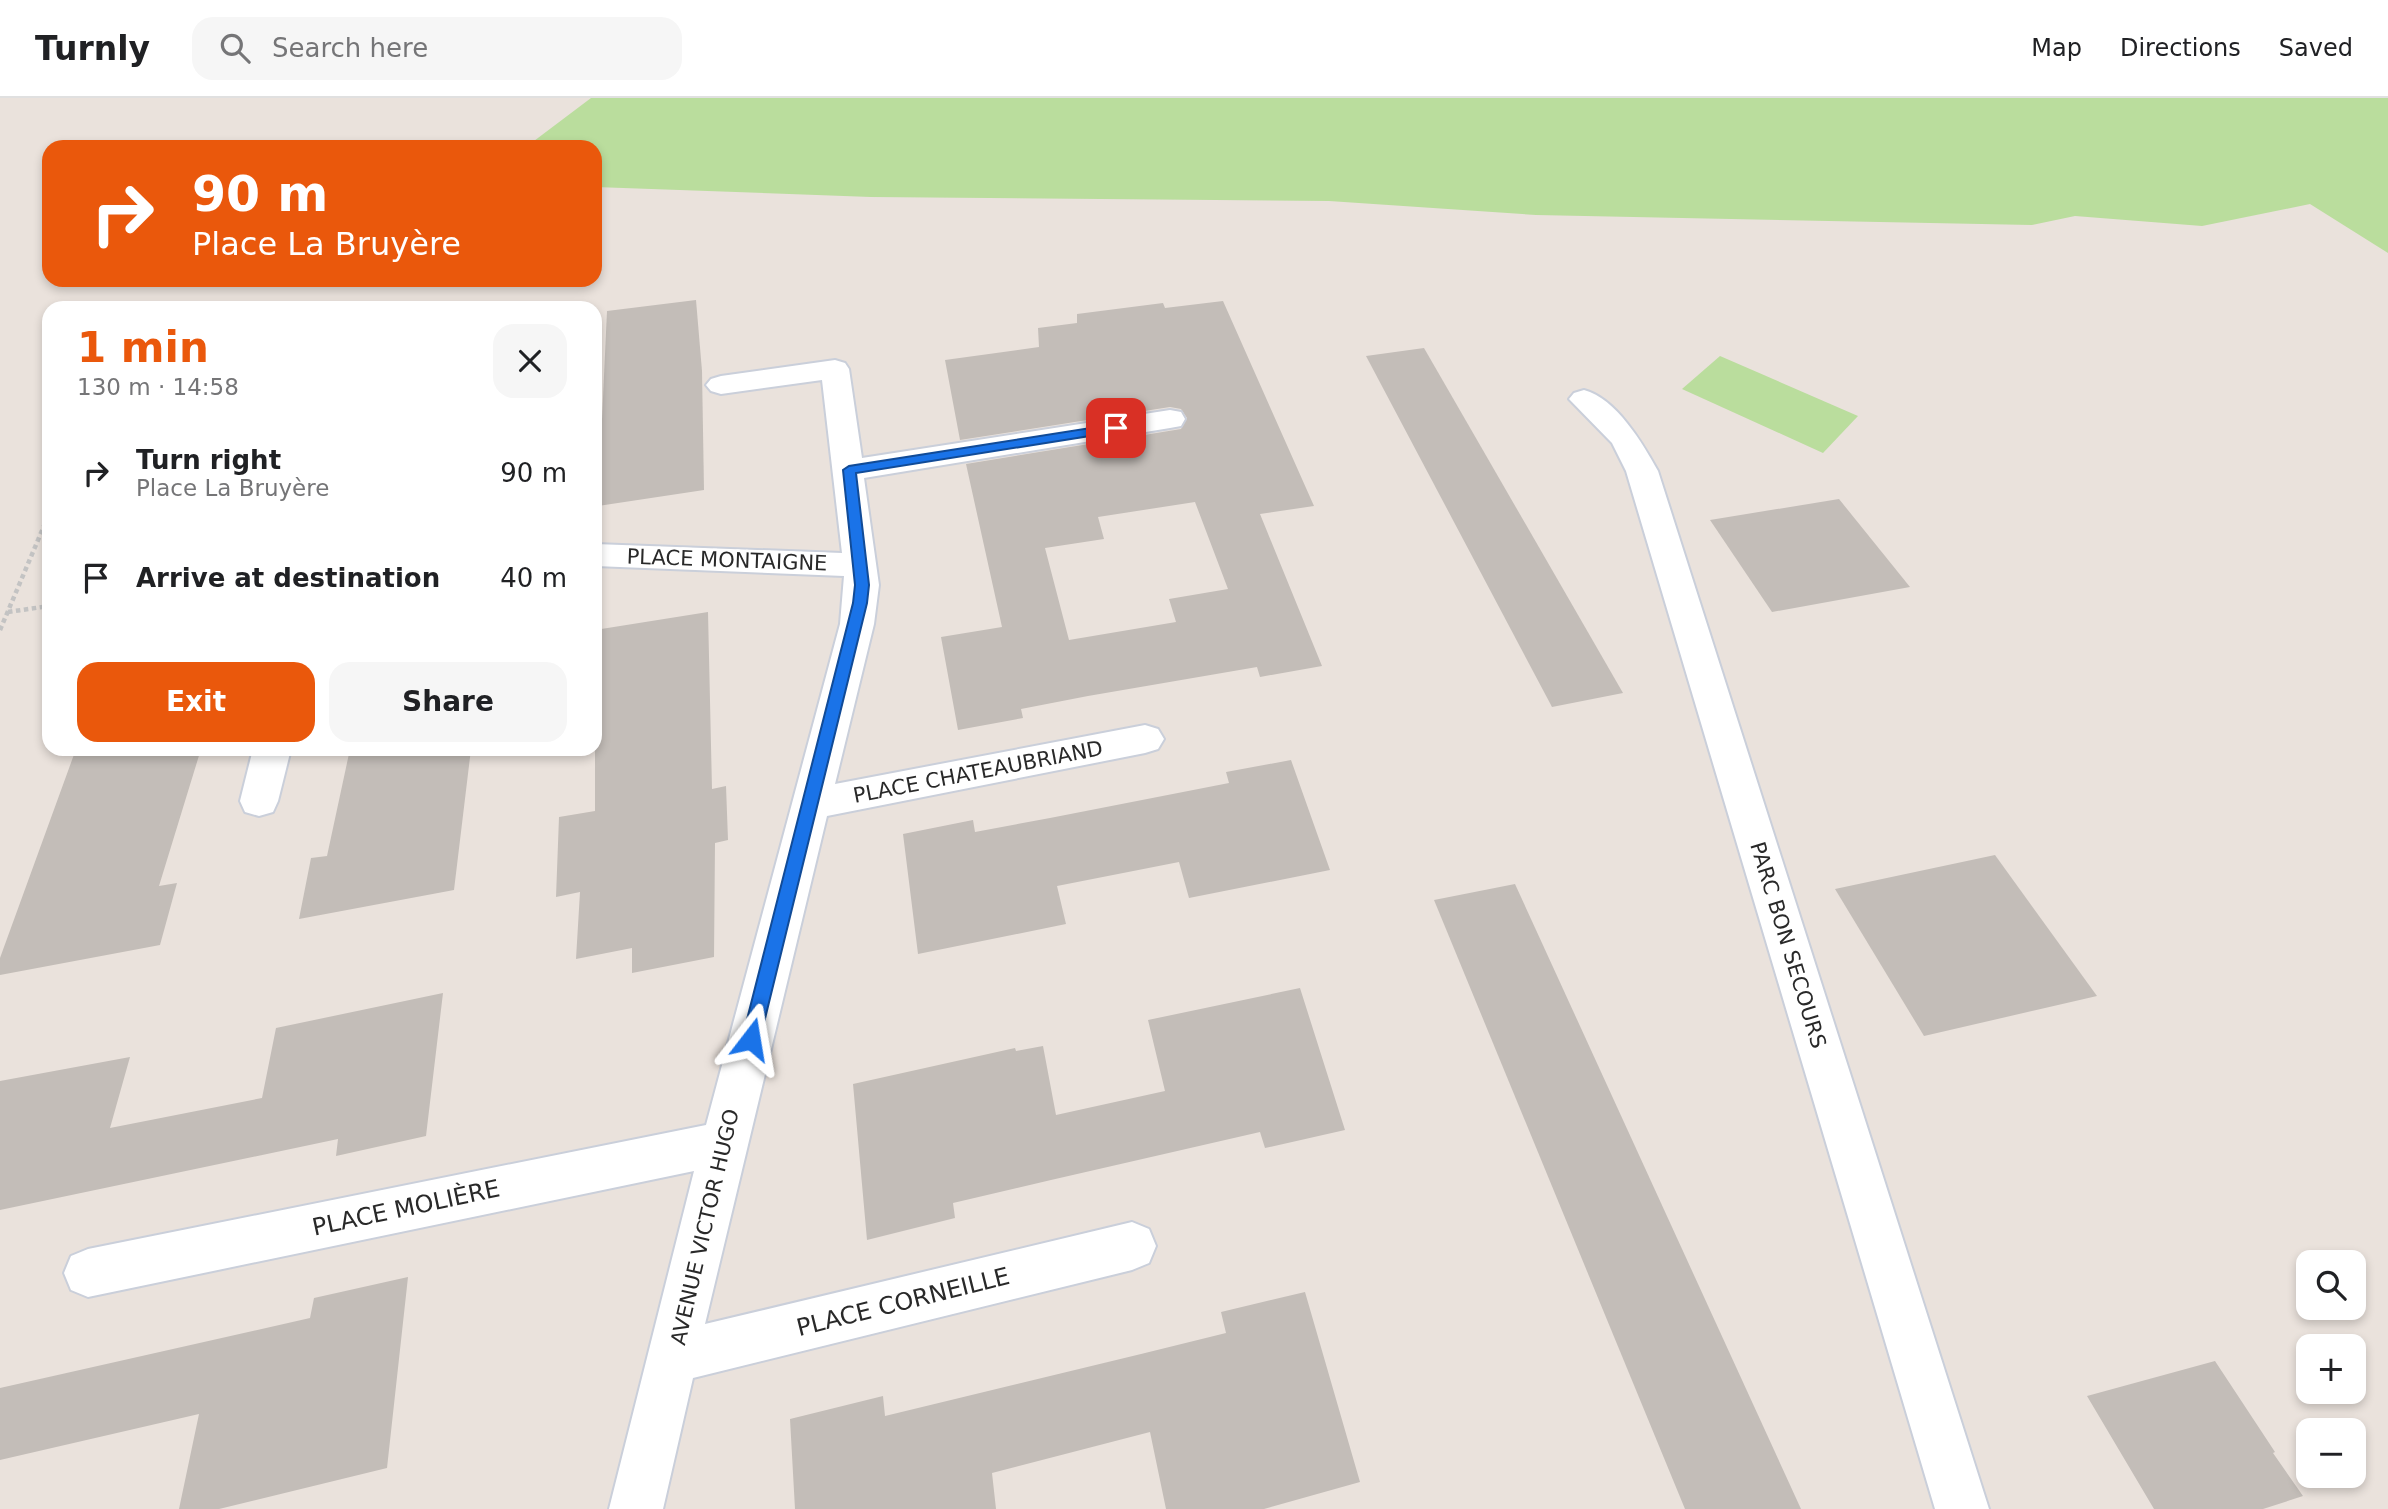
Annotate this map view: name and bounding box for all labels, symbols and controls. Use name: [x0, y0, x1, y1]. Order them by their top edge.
search box: [192, 17, 682, 80]
text: Turnly: [35, 29, 150, 68]
icon: search: [216, 29, 254, 67]
text: Search here: [272, 33, 428, 63]
text: Map: [2031, 34, 2082, 62]
text: Directions: [2120, 34, 2241, 62]
text: Saved: [2279, 34, 2353, 62]
text: 90 m: [192, 166, 328, 223]
icon: right: [77, 168, 168, 259]
text: Place La Bruyère: [192, 225, 461, 263]
text: 1 min: [77, 323, 209, 372]
button: close: [493, 324, 567, 398]
text: 130 m · 14:58: [77, 374, 239, 400]
pin: [1086, 398, 1146, 458]
icon: arrive: [1097, 409, 1135, 447]
text: Turn right: [136, 445, 281, 475]
icon: right: [77, 454, 115, 492]
text: 90 m: [500, 458, 567, 488]
text: Place La Bruyère: [136, 475, 329, 501]
street label: PLACE MONTAIGNE: [626, 545, 828, 575]
icon: arrive: [77, 559, 115, 597]
text: Arrive at destination: [136, 563, 440, 593]
text: 40 m: [500, 563, 567, 593]
button: Exit: [77, 662, 315, 742]
button: Share: [329, 662, 567, 742]
street label: PLACE CHATEAUBRIAND: [851, 736, 1105, 808]
street label: PARC BON SECOURS: [1745, 839, 1831, 1051]
position arrow: [714, 1002, 788, 1076]
street label: AVENUE VICTOR HUGO: [666, 1107, 744, 1347]
street label: PLACE MOLIÈRE: [309, 1173, 502, 1242]
map controls: [2296, 1250, 2366, 1488]
button: search: [2296, 1250, 2366, 1320]
street label: PLACE CORNEILLE: [794, 1262, 1012, 1342]
button: +: [2296, 1334, 2366, 1404]
button: −: [2296, 1418, 2366, 1488]

